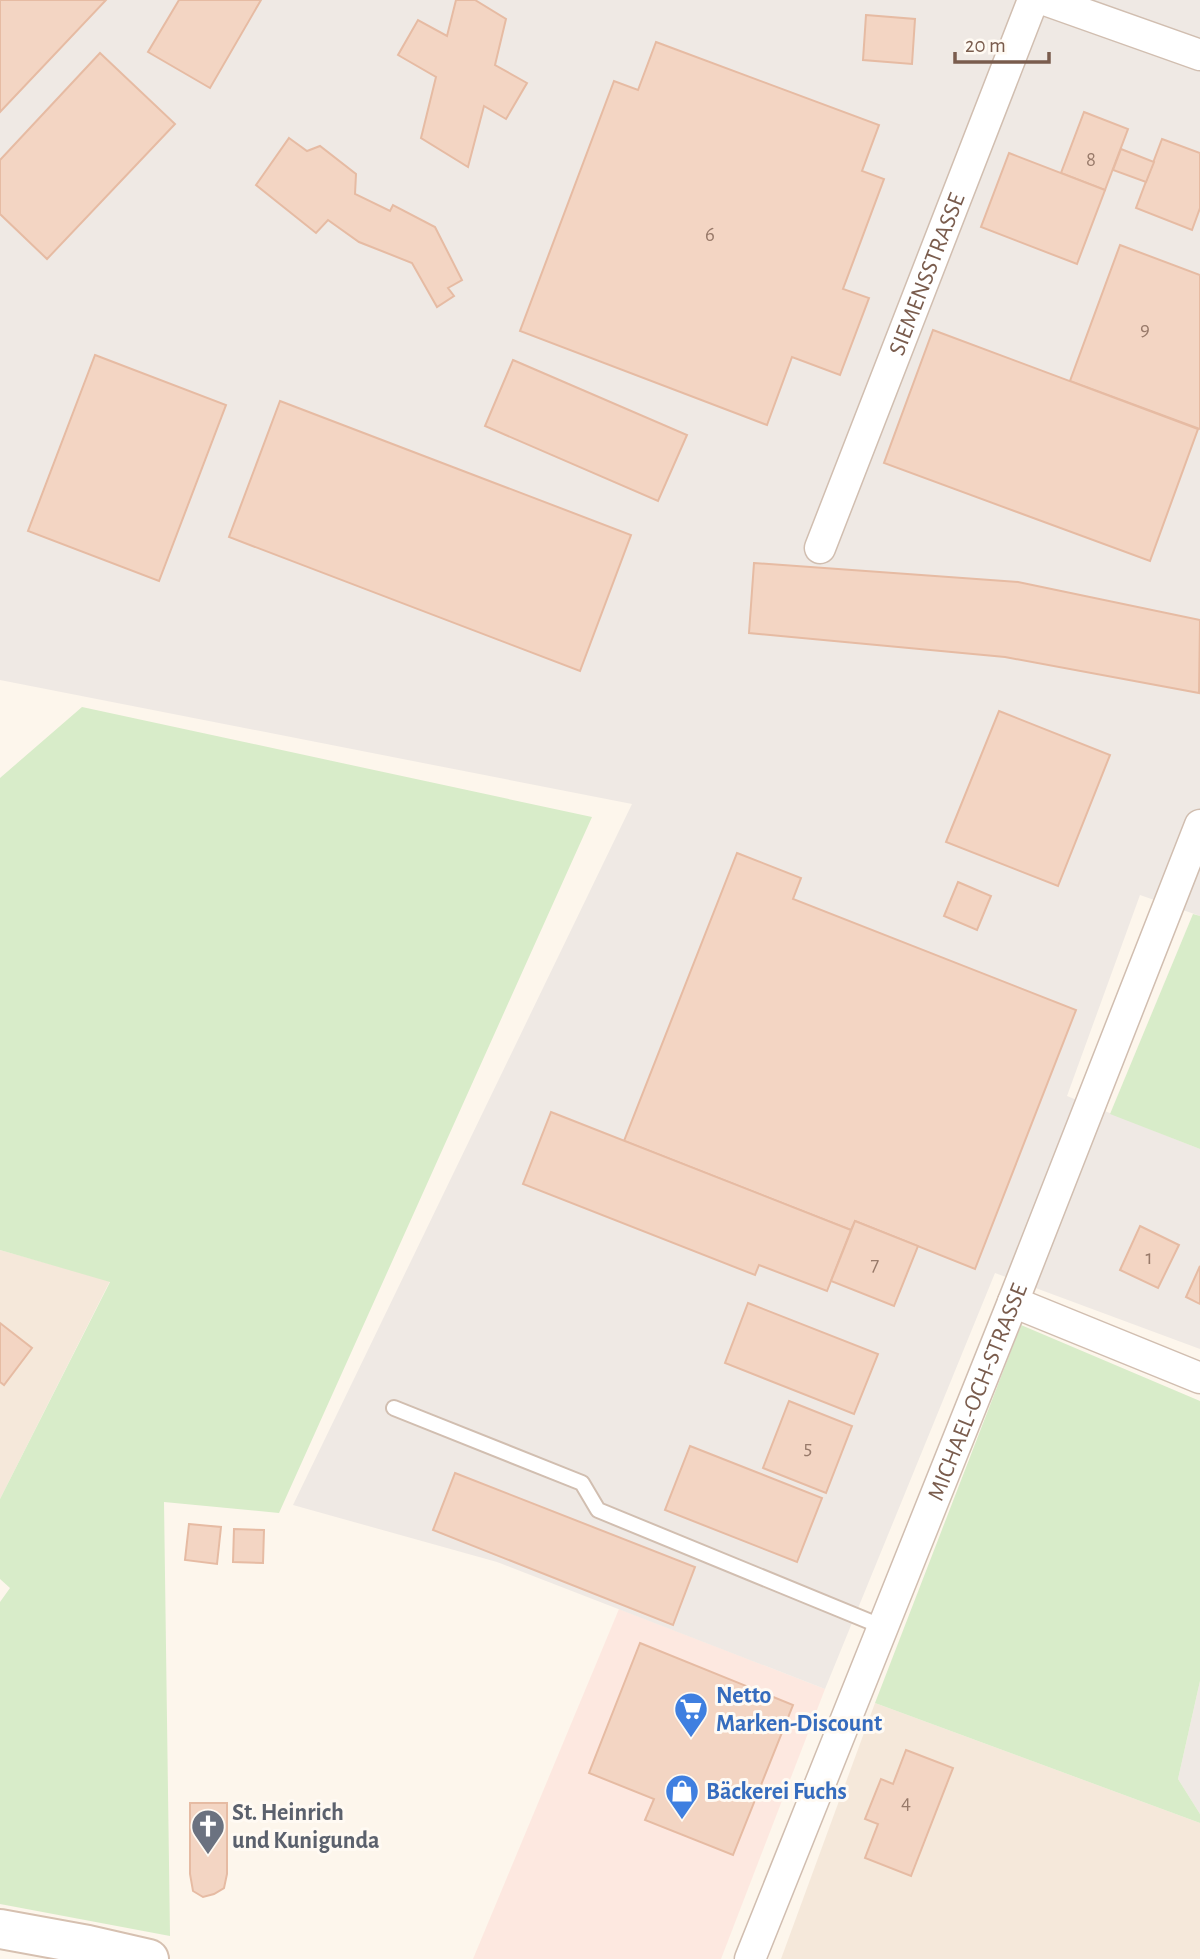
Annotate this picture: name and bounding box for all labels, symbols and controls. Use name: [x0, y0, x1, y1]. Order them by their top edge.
scale bar: [955, 21, 1050, 65]
text: 20 m: [965, 35, 1006, 56]
house number: 8: [1086, 149, 1096, 170]
street label: SIEMENSSTRASSE: [885, 190, 970, 359]
house number: 6: [705, 224, 715, 245]
house number: 9: [1140, 318, 1150, 339]
house number: 1: [1145, 1247, 1153, 1268]
house number: 7: [871, 1254, 880, 1275]
street label: MICHAEL-OCH-STRASSE: [924, 1280, 1032, 1504]
house number: 5: [804, 1437, 812, 1458]
place label: Netto Marken-Discount: [716, 1684, 882, 1736]
supermarket icon: Netto Marken-Discount: [672, 1690, 710, 1739]
shop icon: Bäckerei Fuchs: [663, 1772, 701, 1821]
place label: Bäckerei Fuchs: [706, 1780, 847, 1804]
house number: 4: [901, 1792, 911, 1813]
place label: St. Heinrich und Kunigunda: [232, 1801, 380, 1853]
church icon: St. Heinrich und Kunigunda: [189, 1807, 227, 1856]

